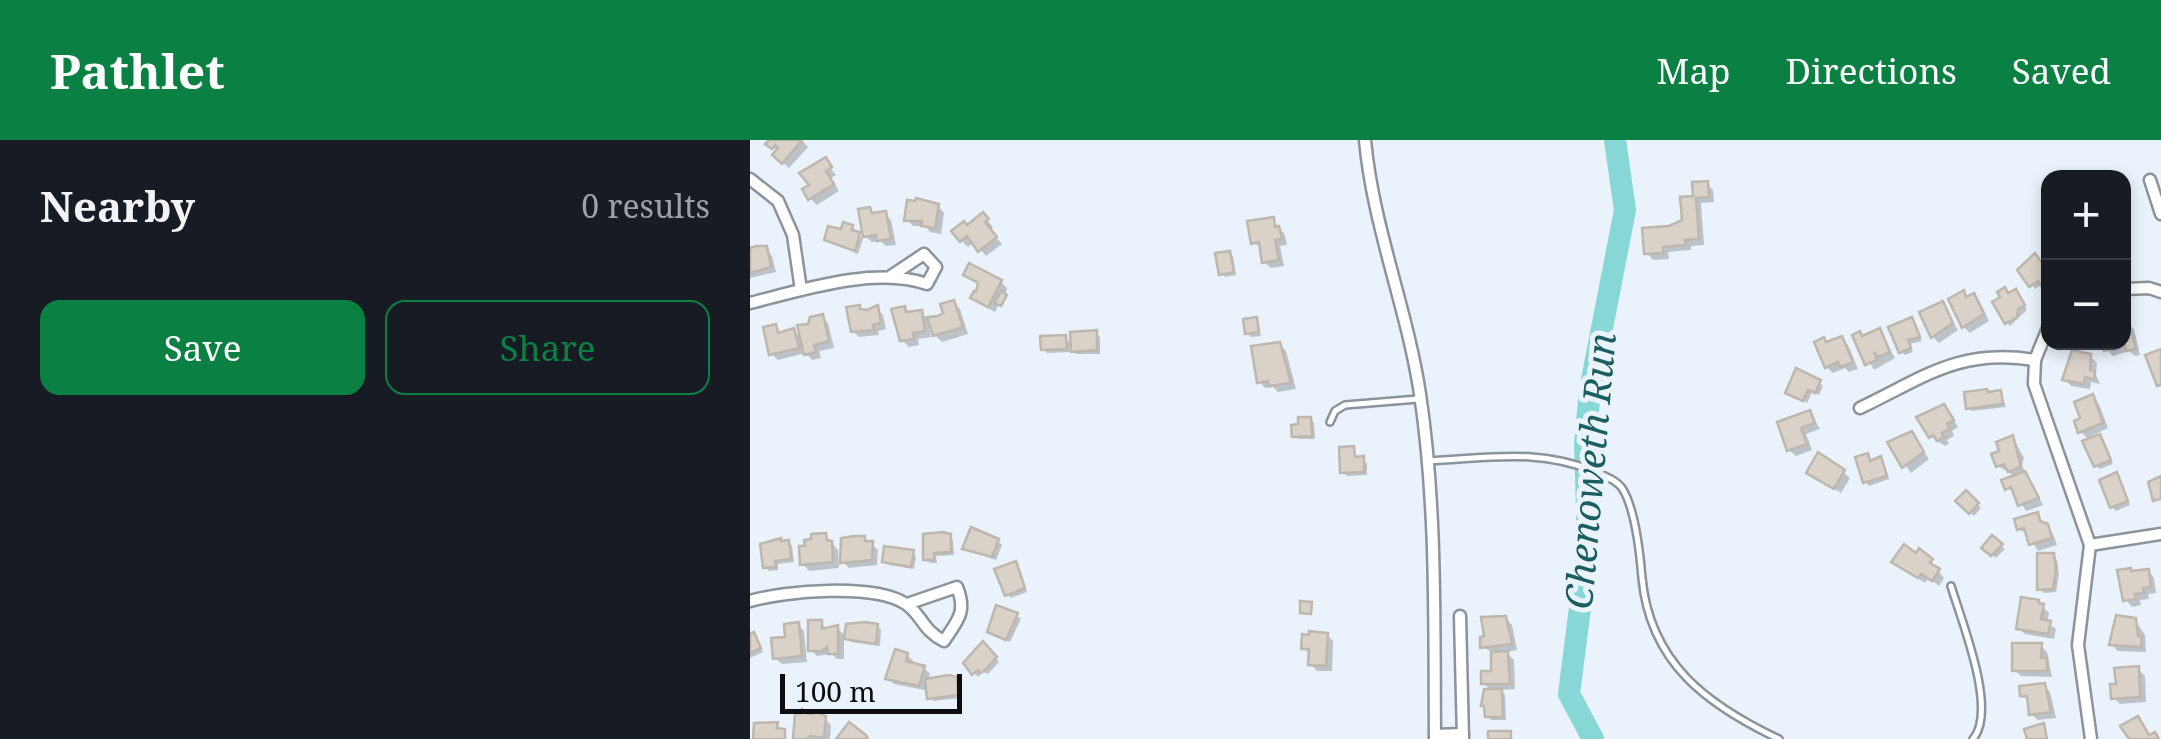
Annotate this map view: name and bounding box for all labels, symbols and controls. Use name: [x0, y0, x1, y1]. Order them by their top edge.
text: Pathlet: [50, 38, 225, 103]
text: Map: [1657, 47, 1731, 94]
text: Directions: [1786, 47, 1957, 94]
text: Saved: [2012, 47, 2111, 94]
map controls: [2041, 170, 2131, 350]
button: +: [2041, 170, 2131, 260]
text: Nearby: [40, 177, 195, 234]
text: 0 results: [581, 184, 710, 227]
button: −: [2041, 260, 2131, 350]
button: Save: [40, 300, 365, 395]
button: Share: [385, 300, 710, 395]
water label: Chenoweth Run: [1551, 330, 1627, 611]
scale bar: [780, 669, 962, 714]
text: 100 m: [795, 672, 876, 710]

